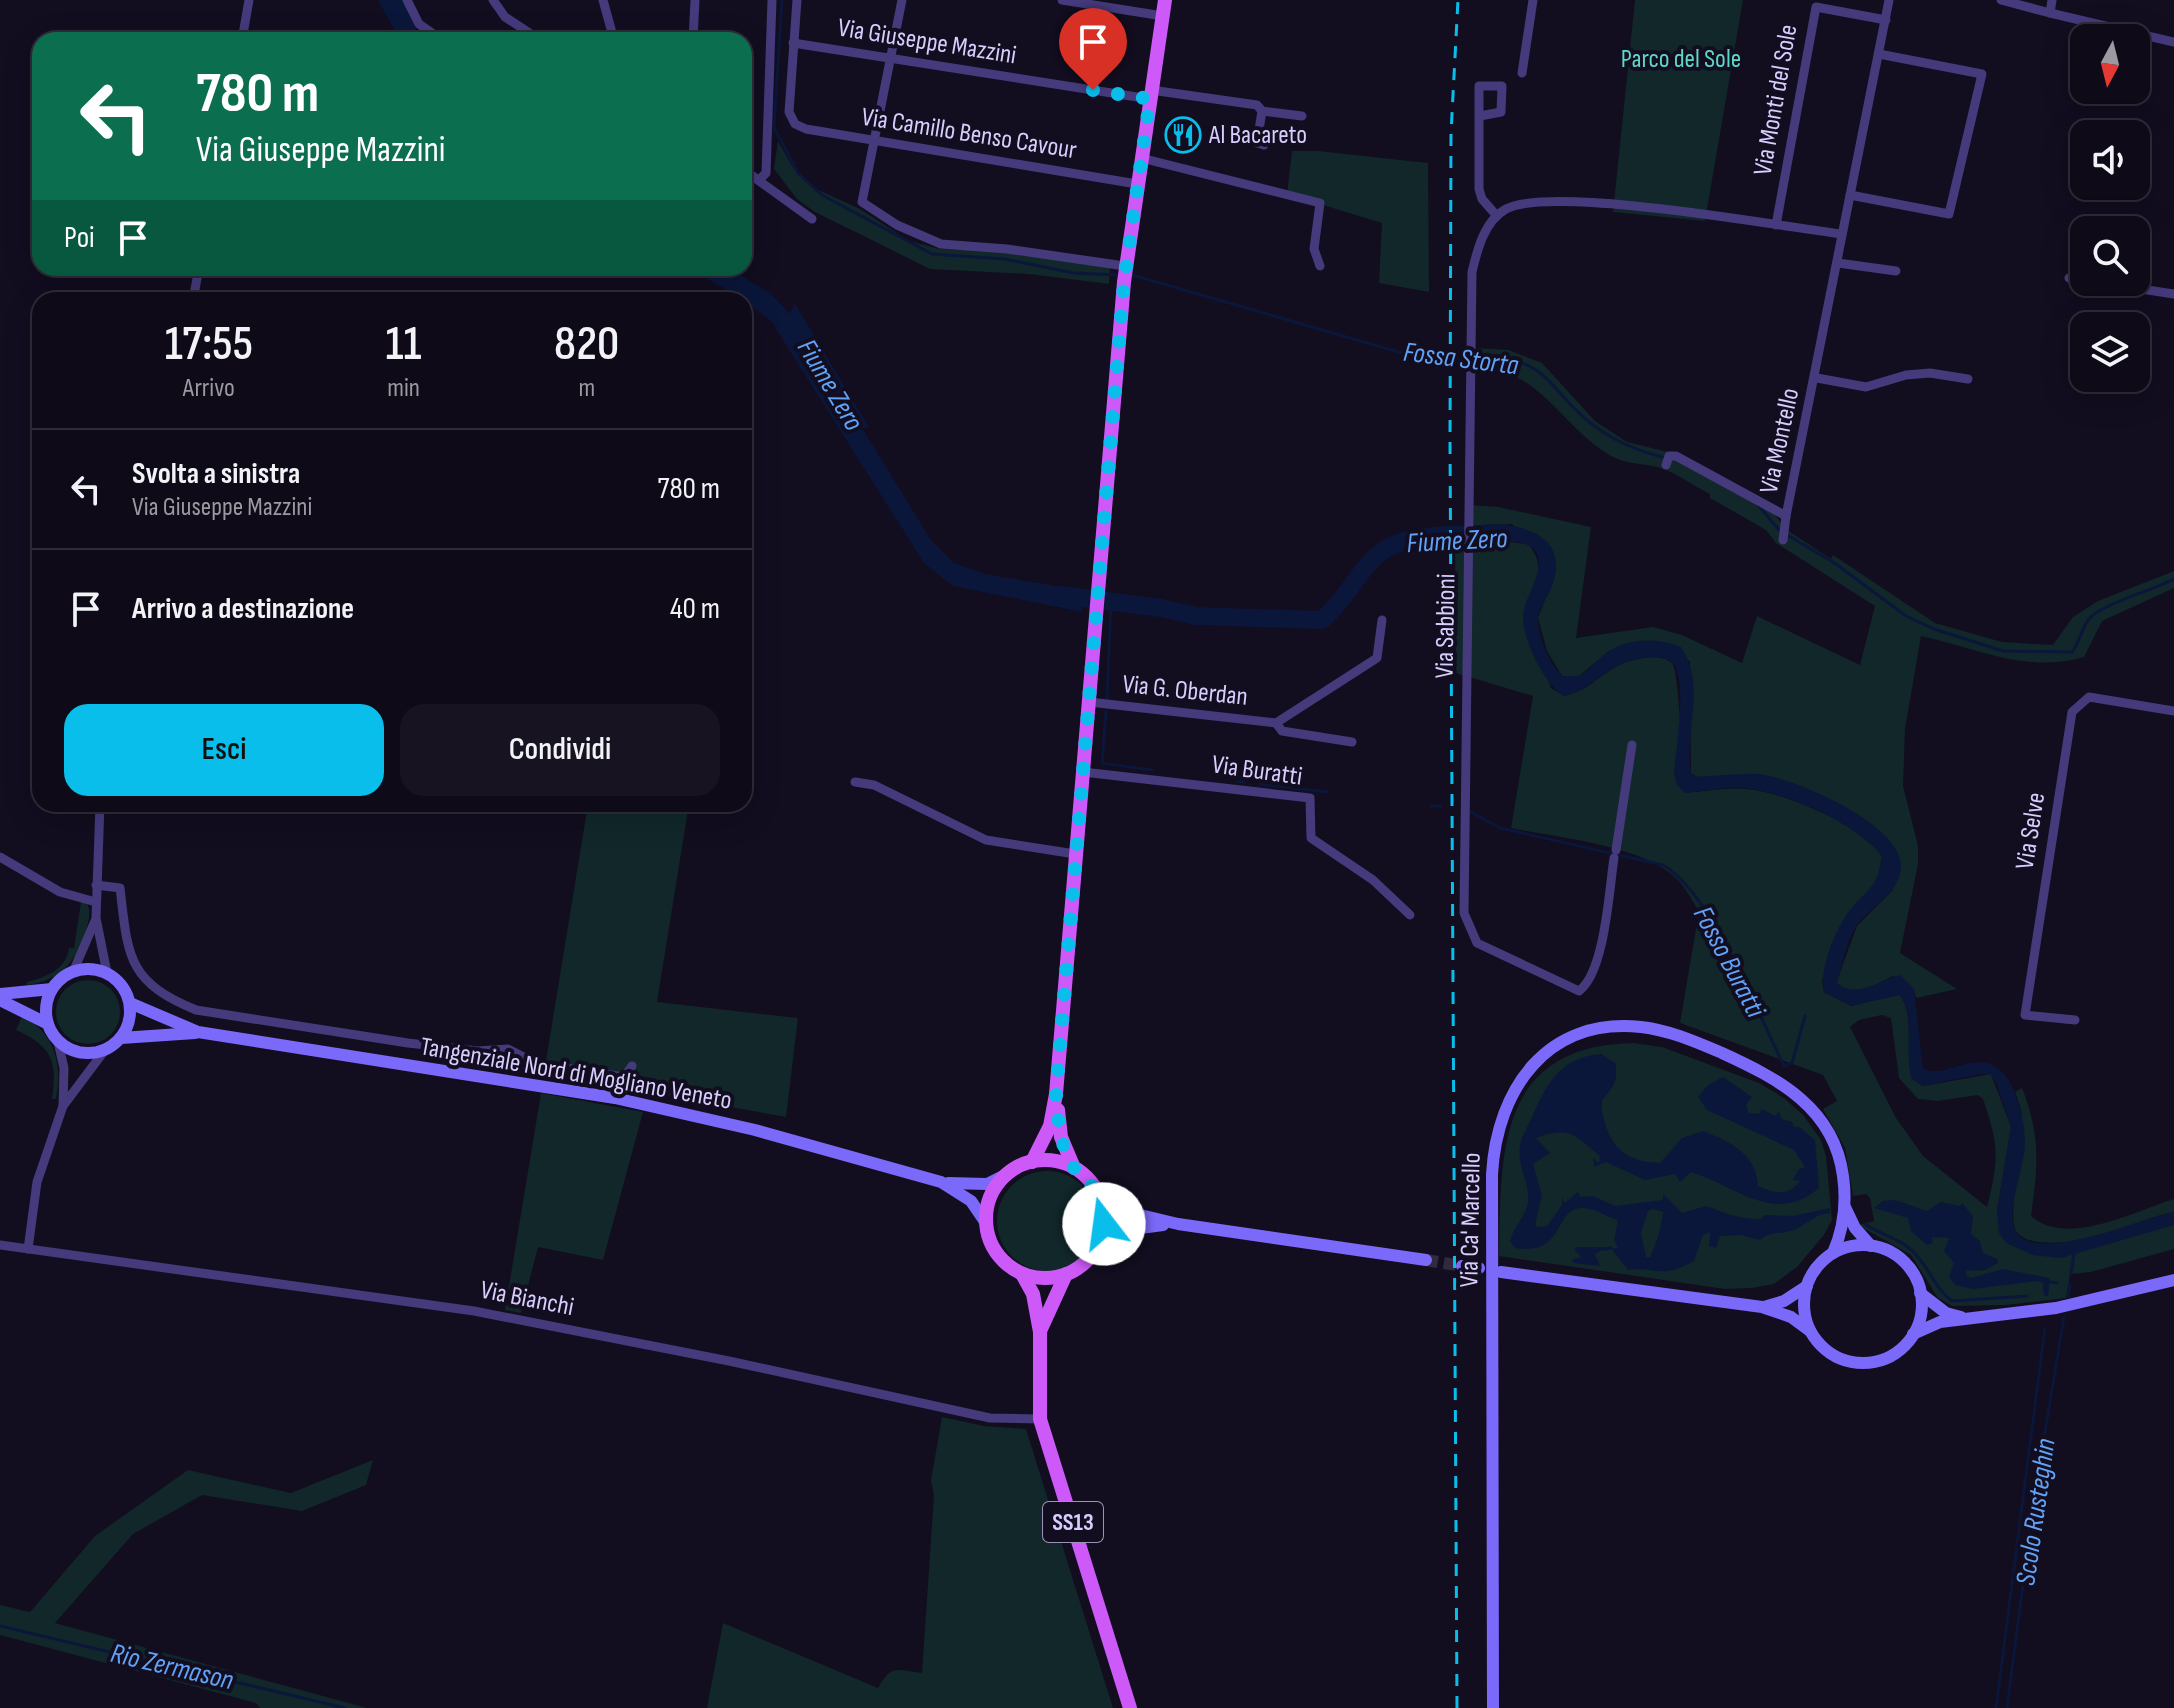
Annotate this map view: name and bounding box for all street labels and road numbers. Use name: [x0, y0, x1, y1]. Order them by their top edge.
street label: Via Giuseppe Mazzini: [836, 13, 1018, 71]
street label: Via Monti del Sole: [1747, 22, 1805, 178]
street label: Via Camillo Benso Cavour: [859, 102, 1079, 166]
street label: Via Montello: [1754, 386, 1806, 496]
street label: Via Sabbioni: [1430, 573, 1462, 679]
street label: Via G. Oberdan: [1121, 669, 1249, 713]
street label: Via Buratti: [1210, 749, 1304, 793]
street label: Via Selve: [2010, 790, 2052, 872]
street label: Tangenziale Nord di Mogliano Veneto: [418, 1031, 734, 1117]
street label: Via Ca' Marcello: [1454, 1152, 1488, 1288]
street label: Via Bianchi: [478, 1275, 576, 1323]
road number: SS13: [1043, 1502, 1103, 1542]

